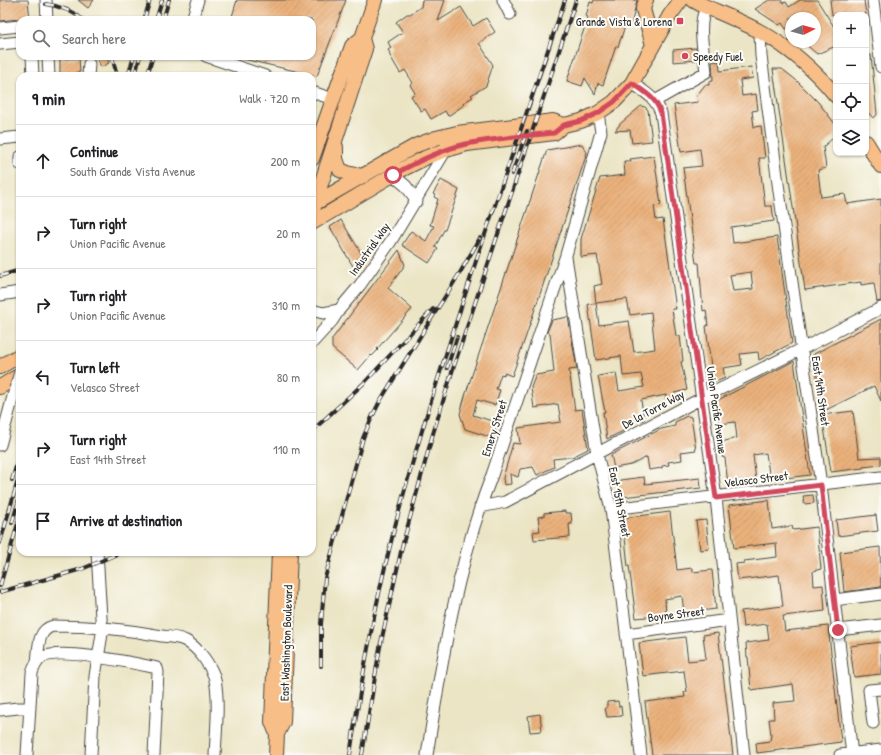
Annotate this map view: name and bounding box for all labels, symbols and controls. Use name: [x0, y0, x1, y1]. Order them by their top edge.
north arrow: [785, 12, 821, 48]
map controls: [833, 12, 869, 156]
button: +: [833, 12, 869, 48]
place label: Grande Vista & Lorena: [576, 13, 672, 30]
search box: [16, 16, 316, 60]
marker: Grande Vista & Lorena: [675, 16, 685, 26]
icon: search: [30, 27, 52, 49]
text: Search here: [62, 28, 126, 49]
place label: Speedy Fuel: [693, 48, 744, 65]
button: −: [833, 48, 869, 84]
marker: Speedy Fuel: [680, 51, 690, 61]
button: locate: [833, 84, 869, 120]
text: 9 min: [32, 87, 65, 110]
text: Walk · 720 m: [239, 89, 300, 107]
button: layers: [833, 120, 869, 156]
text: Continue: [70, 141, 118, 162]
icon: ahead: [32, 150, 54, 172]
text: 200 m: [270, 152, 300, 170]
text: South Grande Vista Avenue: [70, 162, 196, 180]
route start: [384, 166, 402, 184]
text: Turn right: [70, 213, 126, 234]
street label: Industrial Way: [344, 219, 394, 279]
icon: right: [32, 222, 54, 244]
text: 20 m: [276, 224, 300, 242]
text: Union Pacific Avenue: [70, 234, 166, 252]
text: Turn right: [70, 285, 126, 306]
icon: right: [32, 294, 54, 316]
text: 310 m: [272, 296, 300, 314]
text: Union Pacific Avenue: [70, 306, 166, 324]
street label: East 14th Street: [808, 355, 834, 428]
text: Turn left: [70, 357, 120, 378]
street label: Union Pacific Avenue: [702, 365, 732, 455]
icon: left: [32, 366, 54, 388]
text: 80 m: [277, 368, 300, 386]
text: Velasco Street: [70, 378, 140, 396]
street label: De la Torre Way: [619, 385, 687, 433]
street label: Emery Street: [477, 397, 511, 459]
text: Turn right: [70, 429, 126, 450]
icon: right: [32, 438, 54, 460]
text: 110 m: [273, 440, 300, 458]
text: East 14th Street: [70, 450, 146, 468]
street label: East 15th Street: [605, 466, 635, 539]
street label: Velasco Street: [723, 467, 790, 491]
icon: arrive: [32, 510, 54, 532]
text: Arrive at destination: [70, 510, 182, 531]
street label: East Washington Boulevard: [275, 584, 297, 701]
street label: Boyne Street: [647, 602, 706, 626]
route end: [829, 621, 847, 639]

